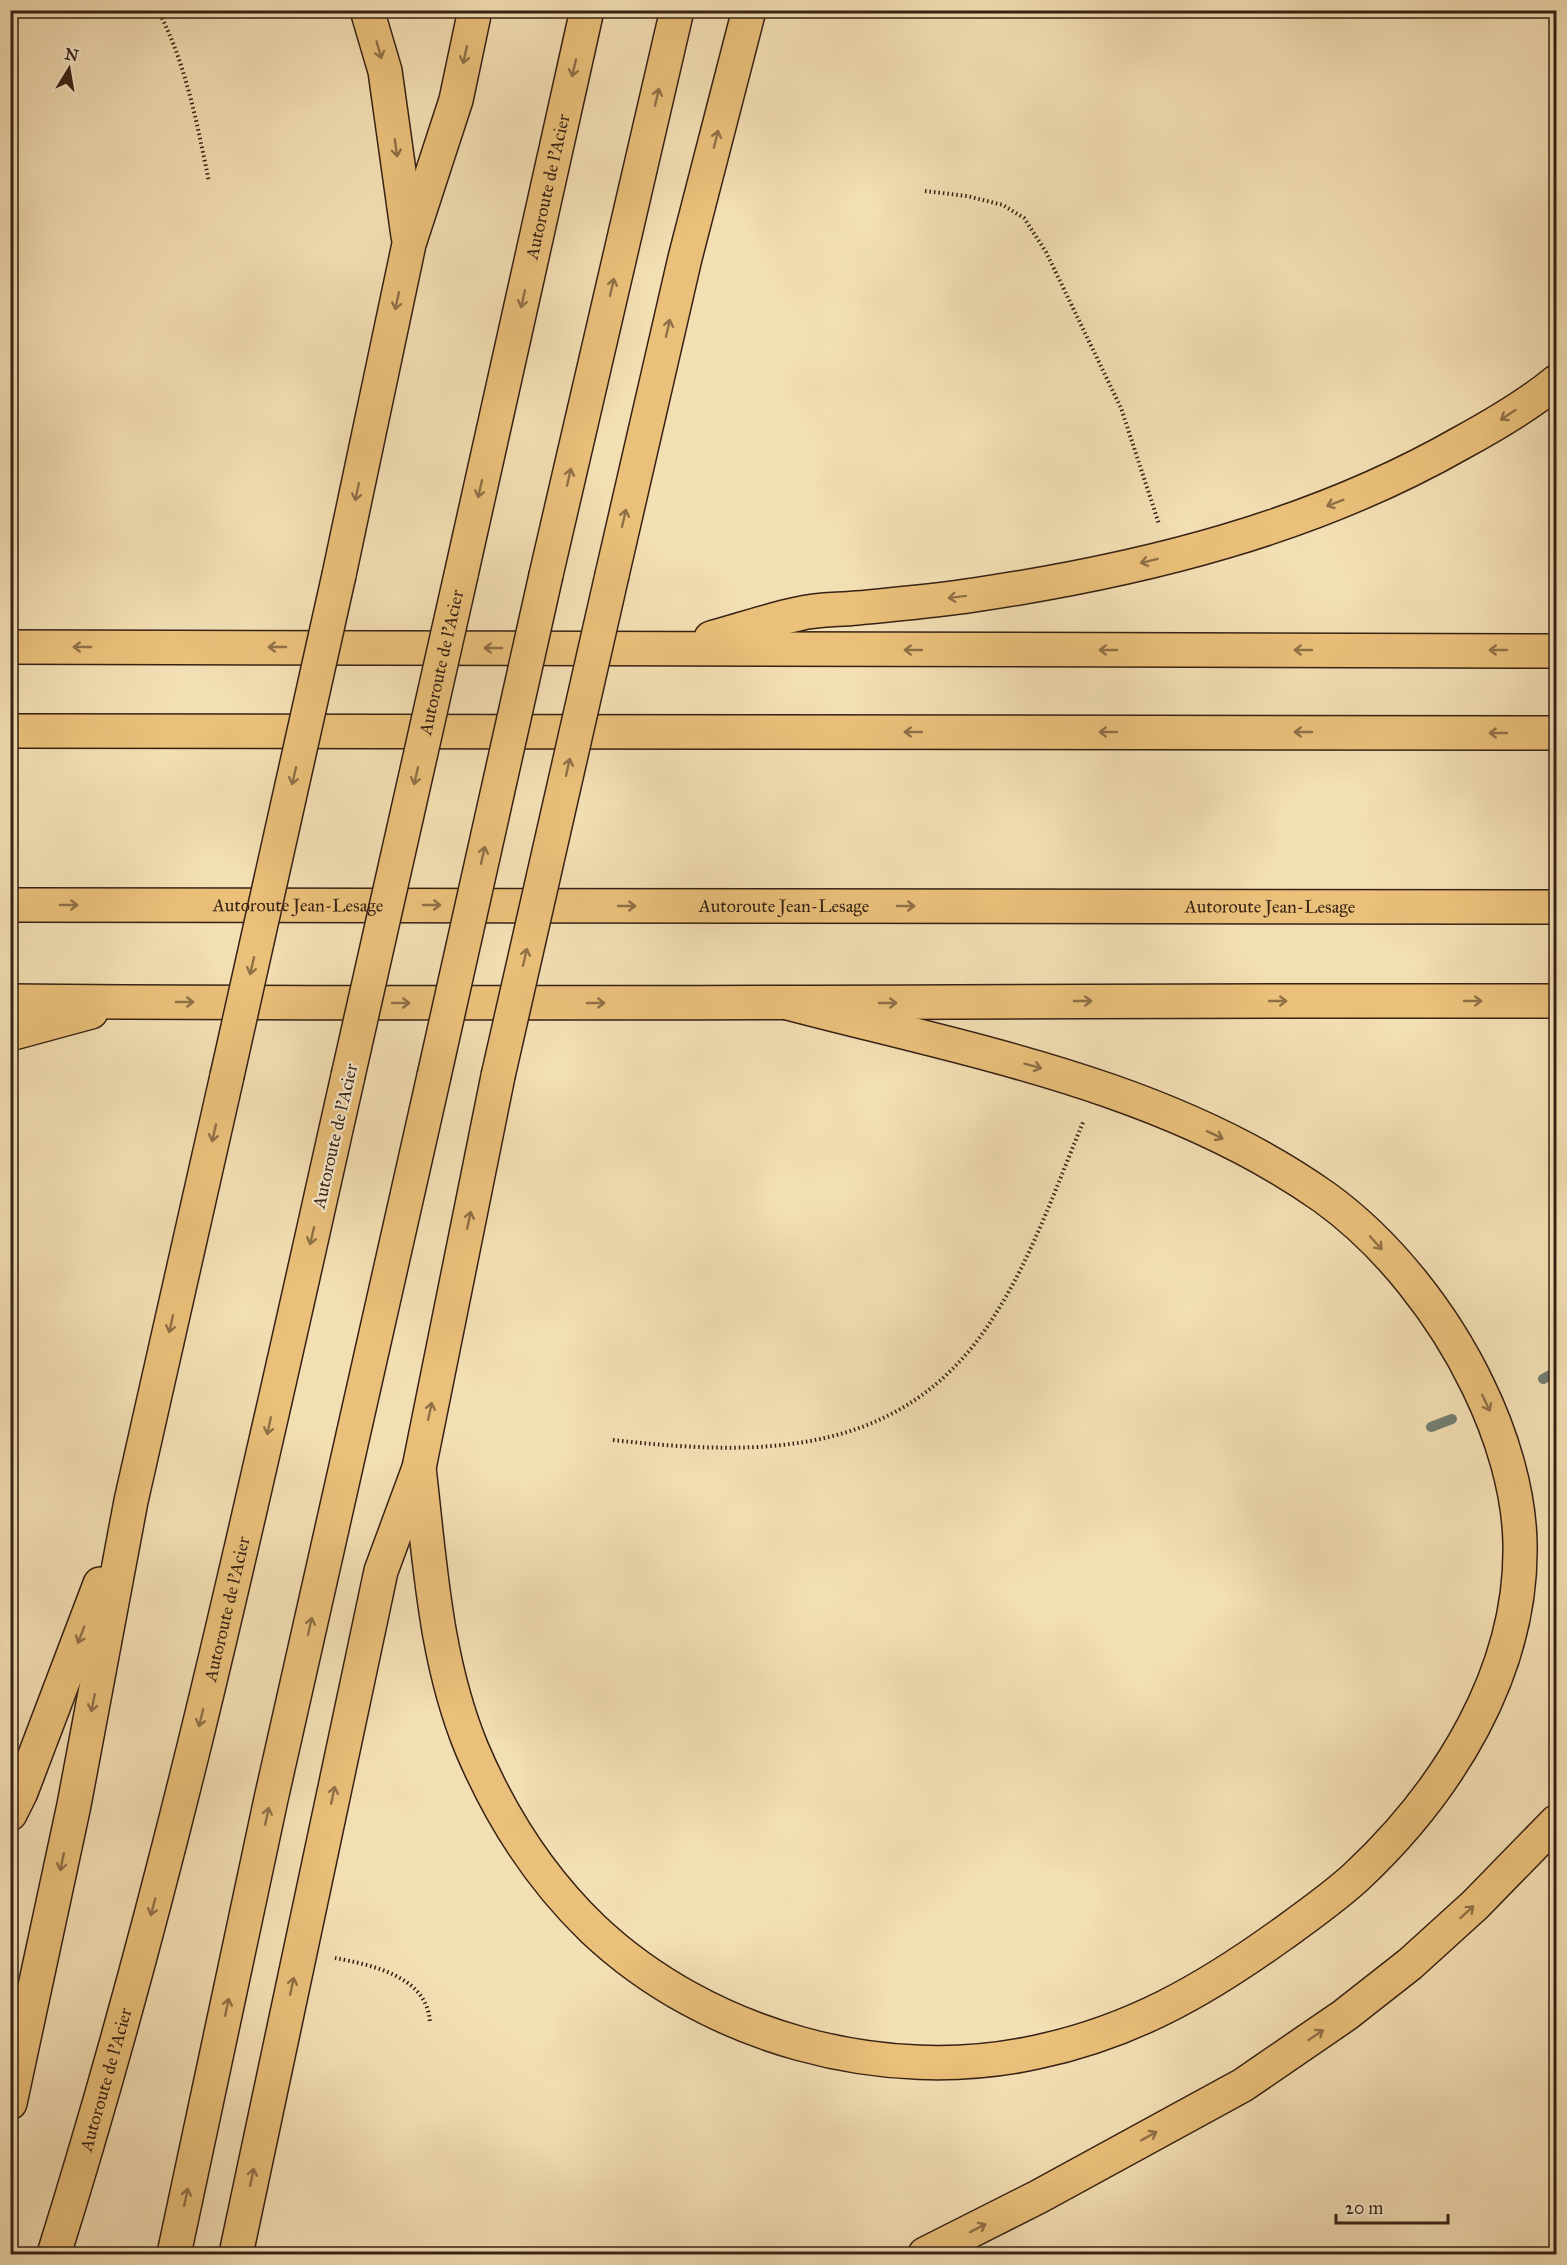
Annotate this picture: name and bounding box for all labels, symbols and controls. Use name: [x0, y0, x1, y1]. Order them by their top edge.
north arrow: [39, 39, 99, 99]
one-way arrow: [374, 40, 386, 59]
text: N: [63, 44, 81, 65]
one-way arrow: [459, 45, 471, 64]
one-way arrow: [568, 58, 580, 77]
one-way arrow: [651, 88, 663, 107]
street label: Autoroute de l'Acier: [521, 112, 575, 262]
one-way arrow: [710, 130, 722, 149]
one-way arrow: [391, 138, 402, 158]
one-way arrow: [607, 278, 619, 297]
one-way arrow: [516, 289, 528, 308]
one-way arrow: [391, 291, 402, 310]
one-way arrow: [663, 319, 675, 338]
one-way arrow: [1500, 409, 1517, 422]
one-way arrow: [563, 468, 575, 487]
one-way arrow: [474, 479, 485, 498]
one-way arrow: [351, 481, 362, 501]
one-way arrow: [1326, 499, 1345, 510]
one-way arrow: [619, 509, 631, 528]
one-way arrow: [1140, 556, 1159, 568]
street label: Autoroute de l'Acier: [414, 587, 468, 738]
one-way arrow: [948, 592, 968, 603]
one-way arrow: [73, 641, 93, 653]
one-way arrow: [268, 641, 288, 653]
one-way arrow: [484, 642, 504, 654]
one-way arrow: [904, 644, 924, 656]
one-way arrow: [1099, 644, 1119, 656]
one-way arrow: [1294, 644, 1314, 656]
one-way arrow: [1489, 645, 1509, 656]
one-way arrow: [904, 726, 924, 738]
one-way arrow: [1099, 726, 1119, 738]
one-way arrow: [1294, 726, 1314, 738]
one-way arrow: [1489, 727, 1509, 739]
one-way arrow: [563, 758, 575, 777]
one-way arrow: [288, 766, 300, 785]
one-way arrow: [409, 766, 421, 785]
one-way arrow: [478, 846, 490, 865]
street label: Autoroute Jean-Lesage: [212, 894, 383, 917]
street label: Autoroute Jean-Lesage: [698, 895, 869, 918]
street label: Autoroute Jean-Lesage: [1184, 896, 1355, 919]
one-way arrow: [58, 899, 78, 911]
one-way arrow: [421, 899, 441, 911]
one-way arrow: [616, 900, 636, 912]
one-way arrow: [895, 900, 915, 912]
one-way arrow: [520, 948, 532, 967]
one-way arrow: [245, 956, 257, 975]
one-way arrow: [1073, 995, 1093, 1007]
one-way arrow: [1268, 995, 1288, 1007]
one-way arrow: [1463, 995, 1483, 1007]
one-way arrow: [175, 996, 195, 1008]
one-way arrow: [391, 997, 411, 1009]
one-way arrow: [586, 997, 606, 1009]
one-way arrow: [878, 997, 898, 1008]
street label: Autoroute de l'Acier: [307, 1061, 362, 1212]
one-way arrow: [1023, 1061, 1042, 1073]
one-way arrow: [208, 1123, 219, 1143]
one-way arrow: [1206, 1130, 1224, 1142]
one-way arrow: [464, 1210, 475, 1230]
one-way arrow: [306, 1226, 317, 1245]
one-way arrow: [1369, 1235, 1383, 1250]
one-way arrow: [165, 1314, 177, 1333]
one-way arrow: [1481, 1393, 1492, 1411]
one-way arrow: [425, 1401, 436, 1421]
one-way arrow: [263, 1416, 274, 1435]
street label: Autoroute de l'Acier: [199, 1534, 255, 1685]
one-way arrow: [305, 1616, 316, 1636]
one-way arrow: [75, 1625, 86, 1643]
one-way arrow: [87, 1693, 98, 1713]
one-way arrow: [194, 1708, 206, 1727]
one-way arrow: [328, 1786, 340, 1805]
one-way arrow: [262, 1807, 274, 1826]
one-way arrow: [56, 1852, 67, 1872]
one-way arrow: [146, 1897, 158, 1916]
one-way arrow: [1459, 1905, 1474, 1919]
one-way arrow: [287, 1977, 298, 1996]
one-way arrow: [221, 1997, 233, 2016]
street label: Autoroute de l'Acier: [75, 2005, 137, 2155]
one-way arrow: [1307, 2028, 1324, 2041]
one-way arrow: [1140, 2130, 1158, 2141]
one-way arrow: [247, 2167, 258, 2187]
scale bar: [1336, 2187, 1448, 2225]
one-way arrow: [181, 2188, 192, 2208]
text: 20 m: [1345, 2197, 1383, 2219]
one-way arrow: [968, 2222, 986, 2233]

